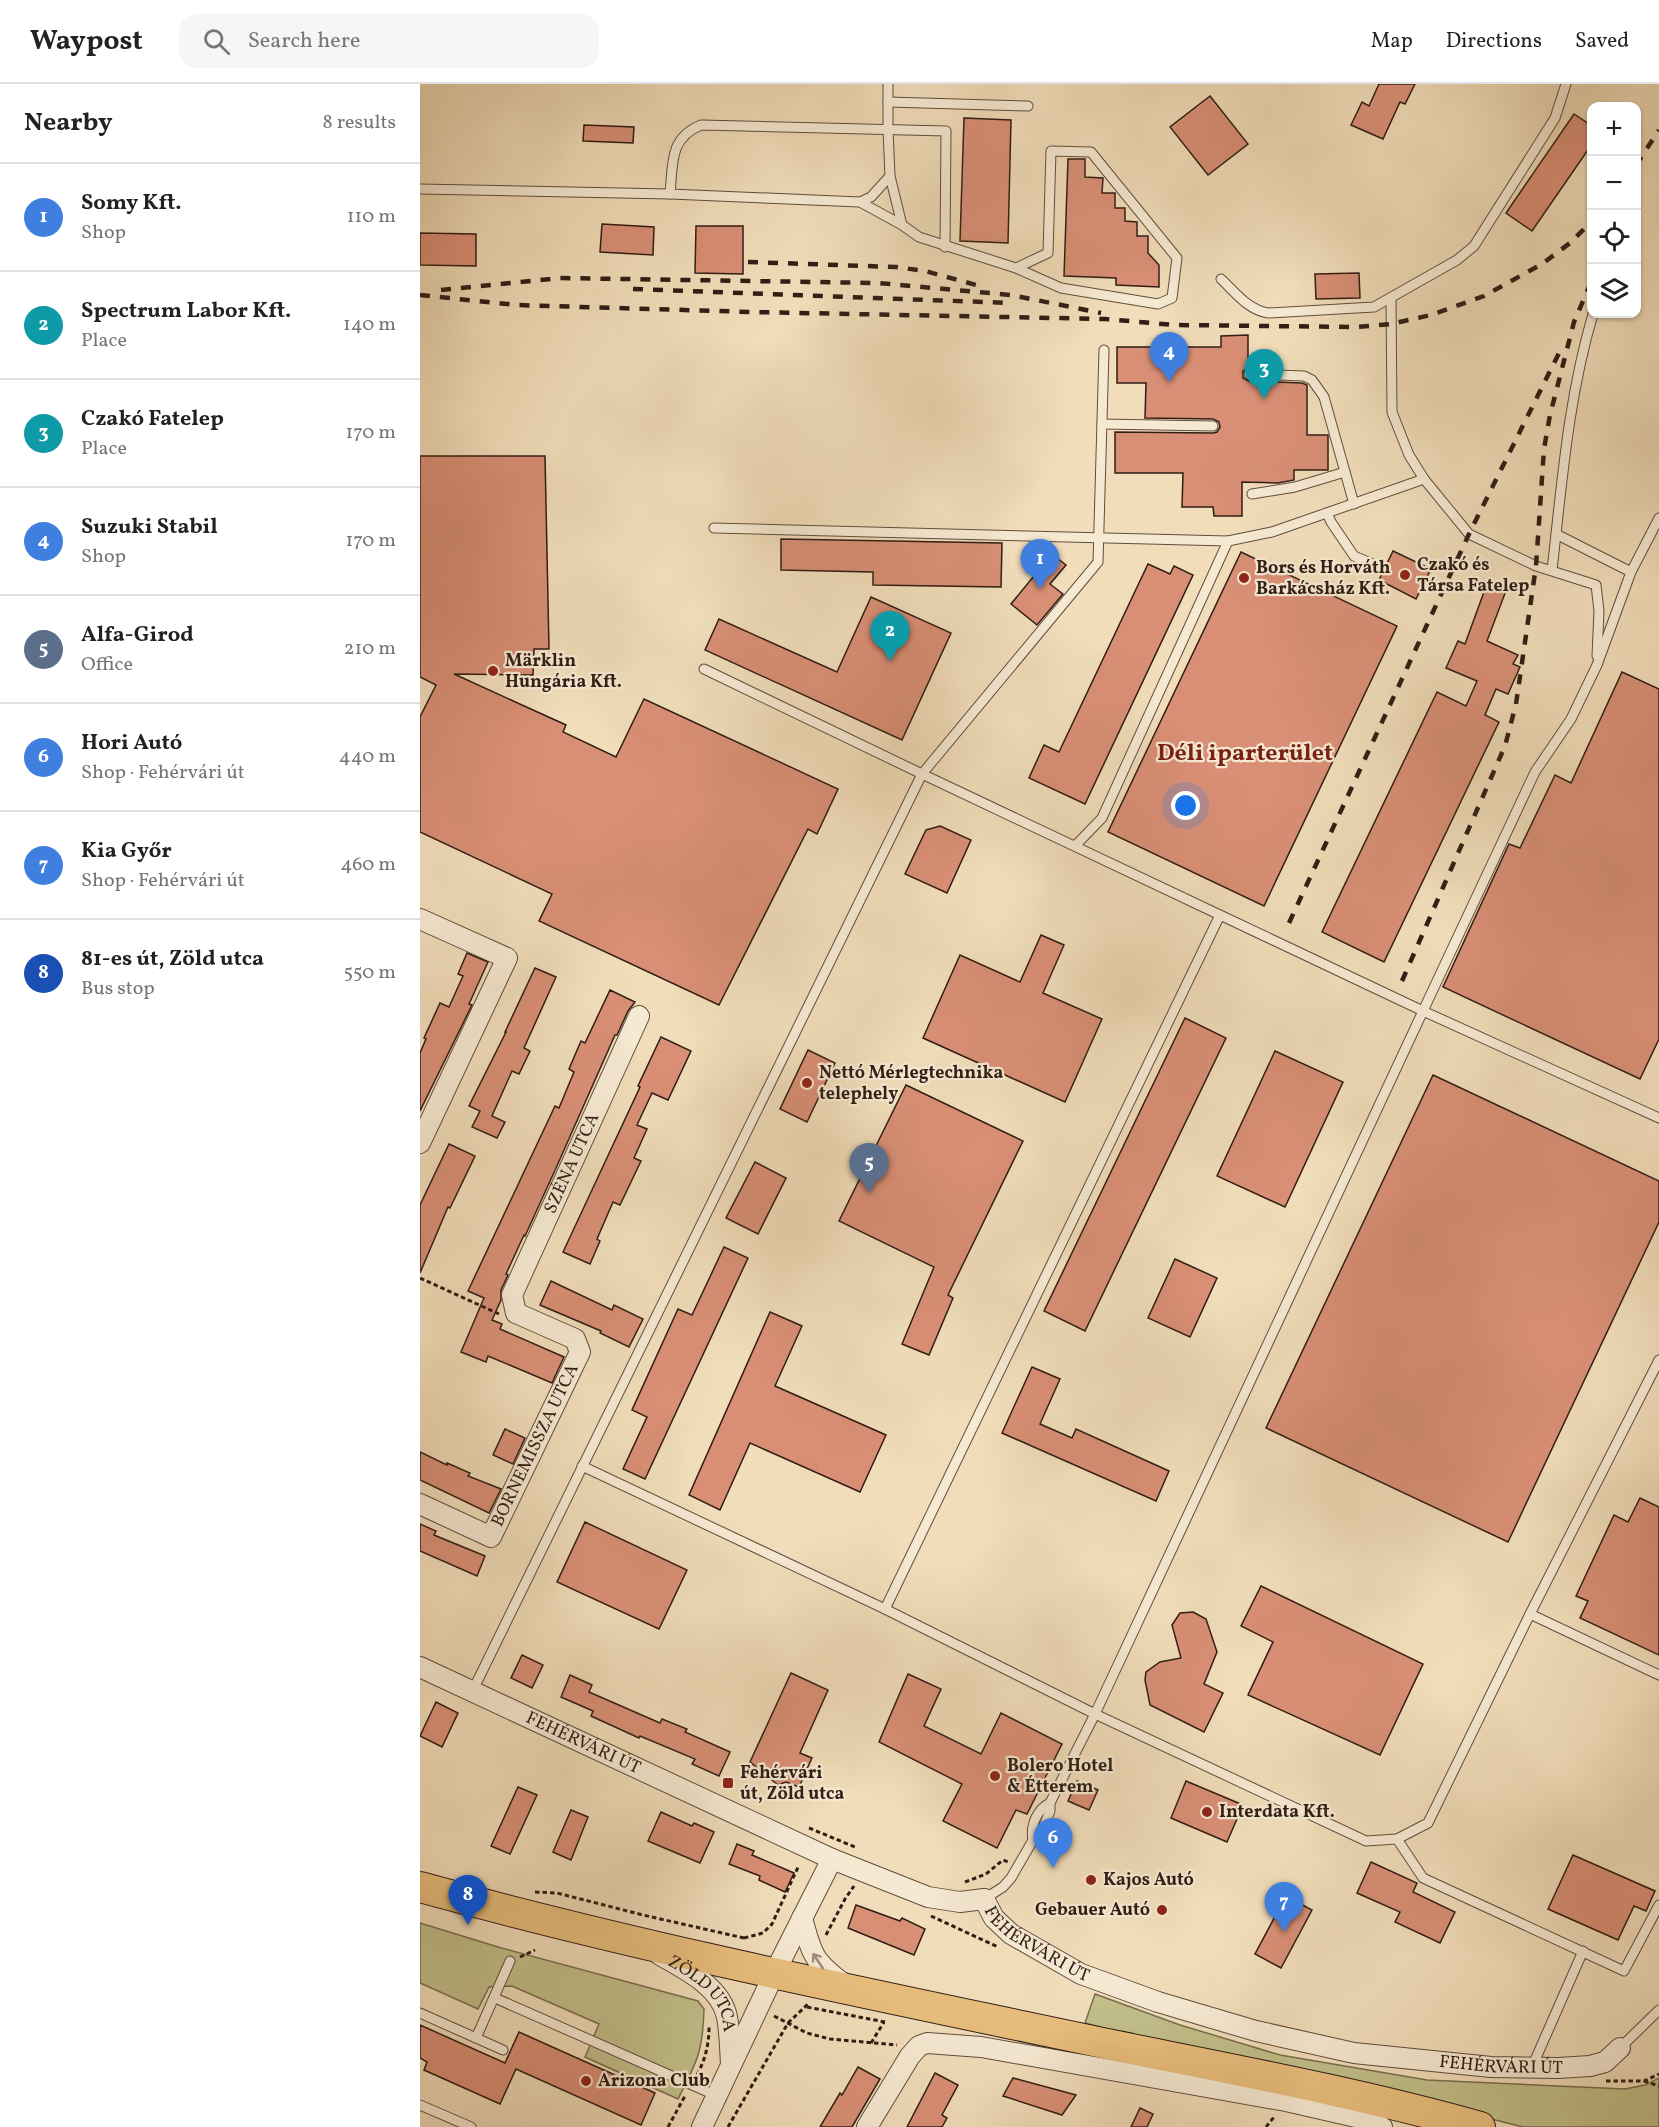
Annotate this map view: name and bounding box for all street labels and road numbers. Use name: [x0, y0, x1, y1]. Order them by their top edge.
street label: SZÉNA UTCA: [538, 1109, 606, 1218]
street label: BORNEMISSZA UTCA: [485, 1359, 585, 1531]
street label: FEHÉRVÁRI ÚT: [522, 1706, 645, 1781]
street label: FEHÉRVÁRI ÚT: [977, 1902, 1093, 1989]
street label: ZÖLD UTCA: [663, 1949, 742, 2034]
street label: FEHÉRVÁRI ÚT: [1438, 2049, 1564, 2081]

